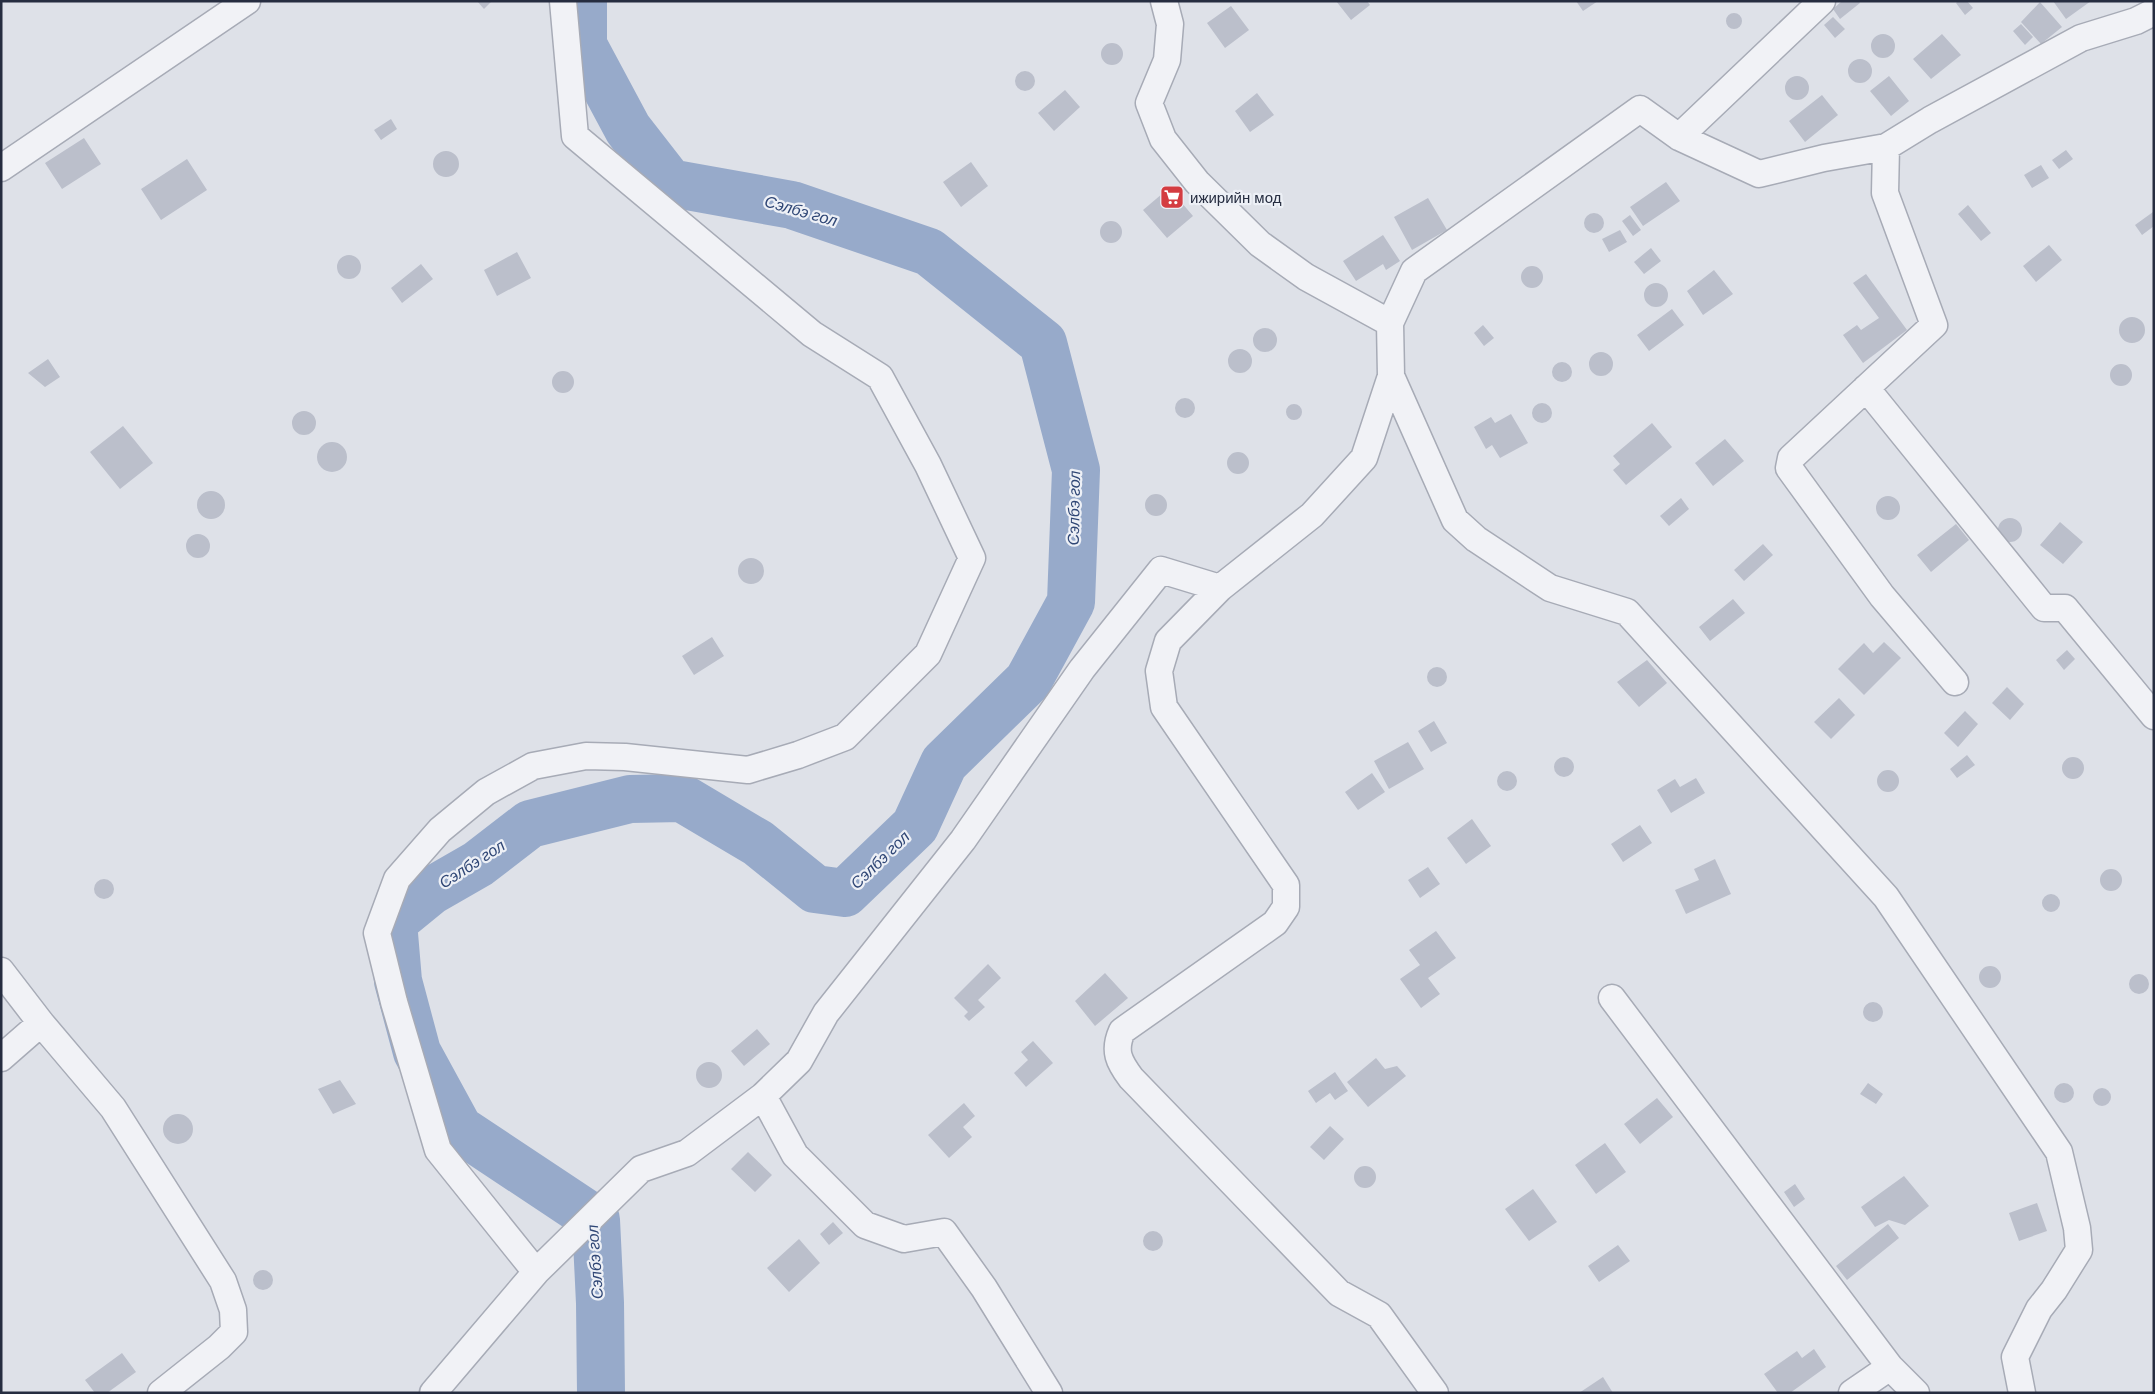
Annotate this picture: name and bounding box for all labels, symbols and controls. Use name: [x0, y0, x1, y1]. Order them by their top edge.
supermarket icon: ижирийн мод: [1159, 184, 1185, 210]
place label: ижирийн мод: [1190, 189, 1282, 206]
water label: Сэлбэ гол: [763, 193, 839, 229]
water label: Сэлбэ гол: [1065, 471, 1083, 545]
water label: Сэлбэ гол: [847, 828, 913, 892]
water label: Сэлбэ гол: [436, 837, 508, 891]
water label: Сэлбэ гол: [584, 1224, 606, 1300]

